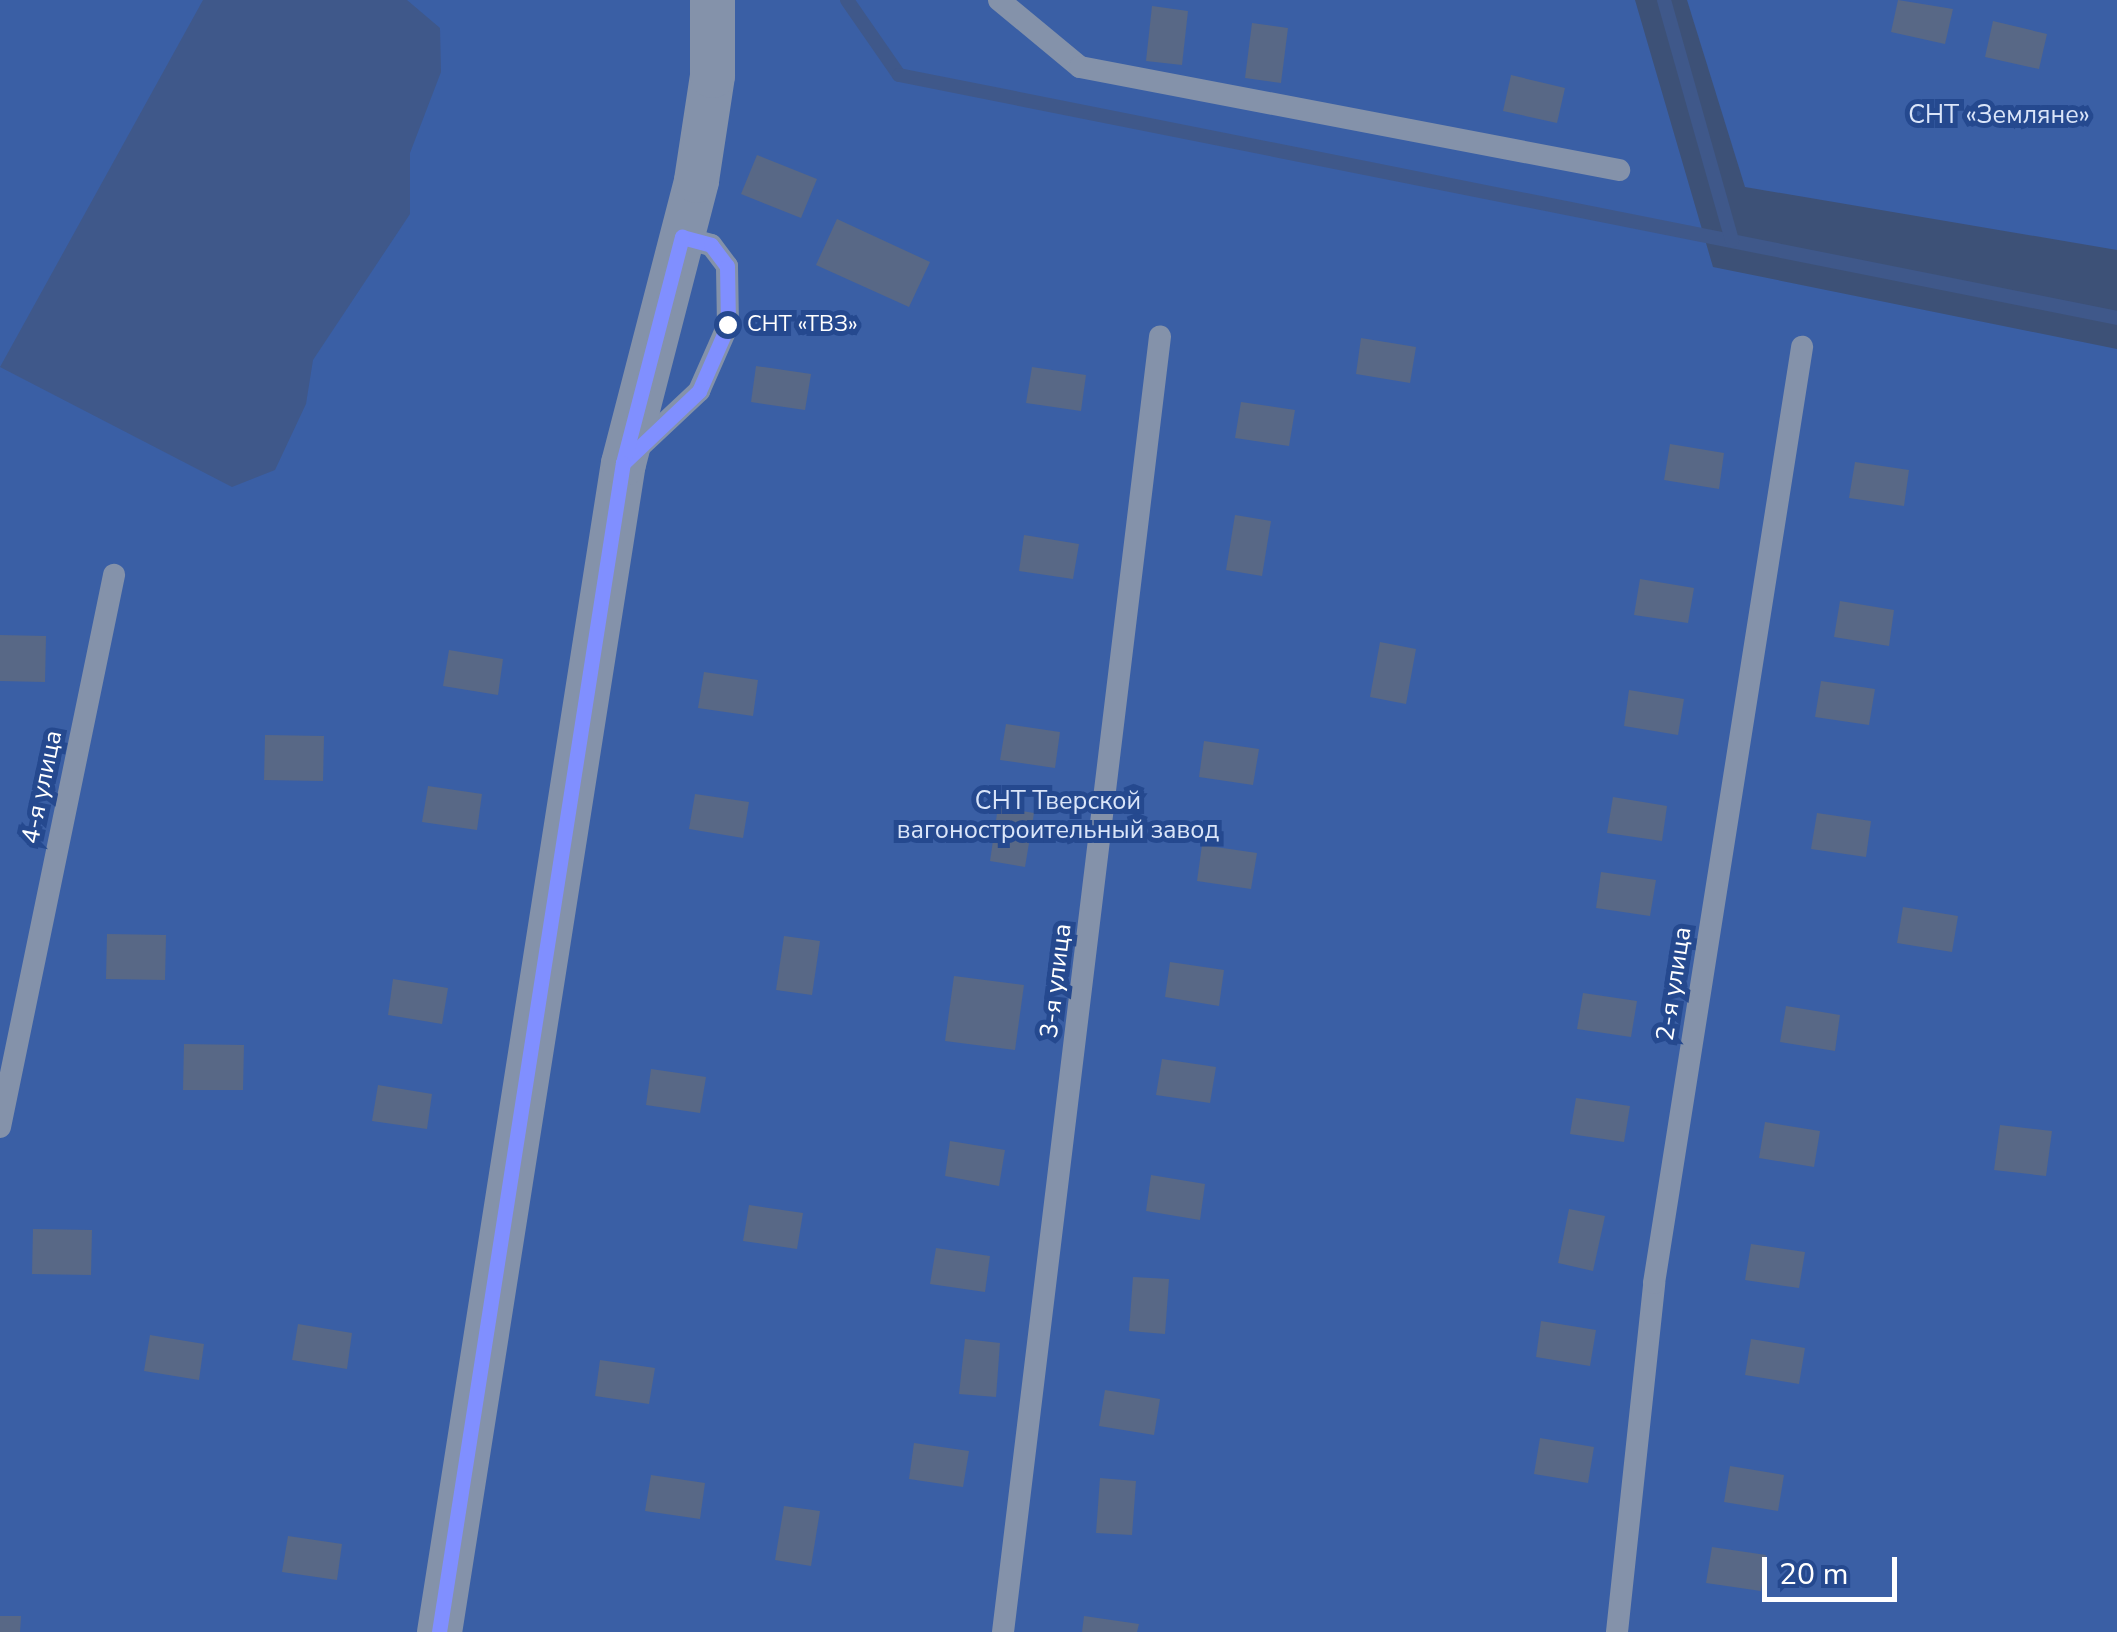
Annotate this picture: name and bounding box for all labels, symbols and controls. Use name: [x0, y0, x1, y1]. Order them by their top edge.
park label: СНТ «Земляне»: [1908, 100, 2090, 130]
place label: СНТ «ТВЗ»: [747, 312, 858, 338]
marker: СНТ «ТВЗ»: [718, 315, 738, 335]
street label: 4-я улица: [15, 728, 69, 846]
park label: СНТ Тверской вагоностроительный завод: [897, 787, 1219, 846]
street label: 3-я улица: [1034, 922, 1078, 1040]
street label: 2-я улица: [1650, 925, 1698, 1043]
scale bar: [1767, 1537, 1902, 1599]
text: 20 m: [1779, 1554, 1848, 1595]

